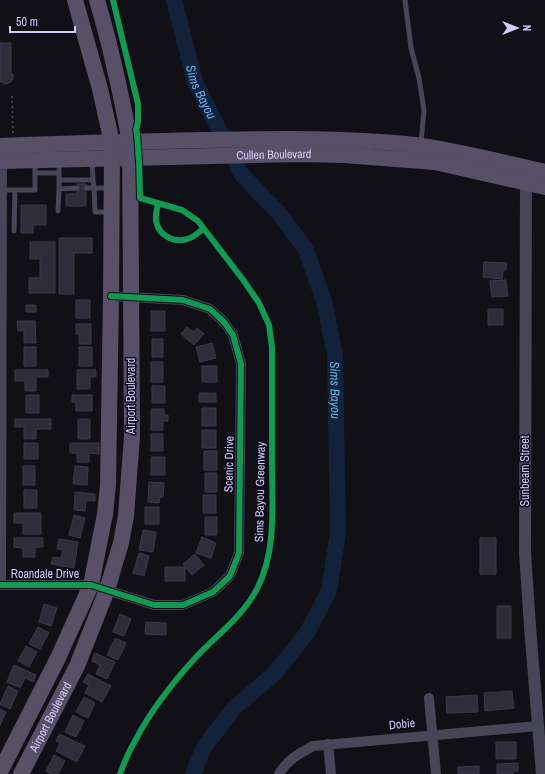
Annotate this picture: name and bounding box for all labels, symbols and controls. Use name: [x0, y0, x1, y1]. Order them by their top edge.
scale bar: [10, 8, 75, 34]
north arrow: [497, 8, 537, 48]
text: 50 m: [16, 14, 38, 30]
text: N: [520, 25, 534, 31]
water label: Sims Bayou: [182, 63, 221, 122]
street label: Cullen Boulevard: [236, 146, 312, 164]
street label: Airport Boulevard: [123, 358, 139, 435]
water label: Sims Bayou: [327, 361, 345, 419]
street label: Sunbeam Street: [517, 435, 533, 507]
street label: Scenic Drive: [221, 436, 237, 492]
street label: Sims Bayou Greenway: [251, 441, 269, 542]
street label: Roandale Drive: [11, 566, 79, 582]
street label: Airport Boulevard: [25, 679, 75, 756]
street label: Dobie: [388, 715, 416, 733]

